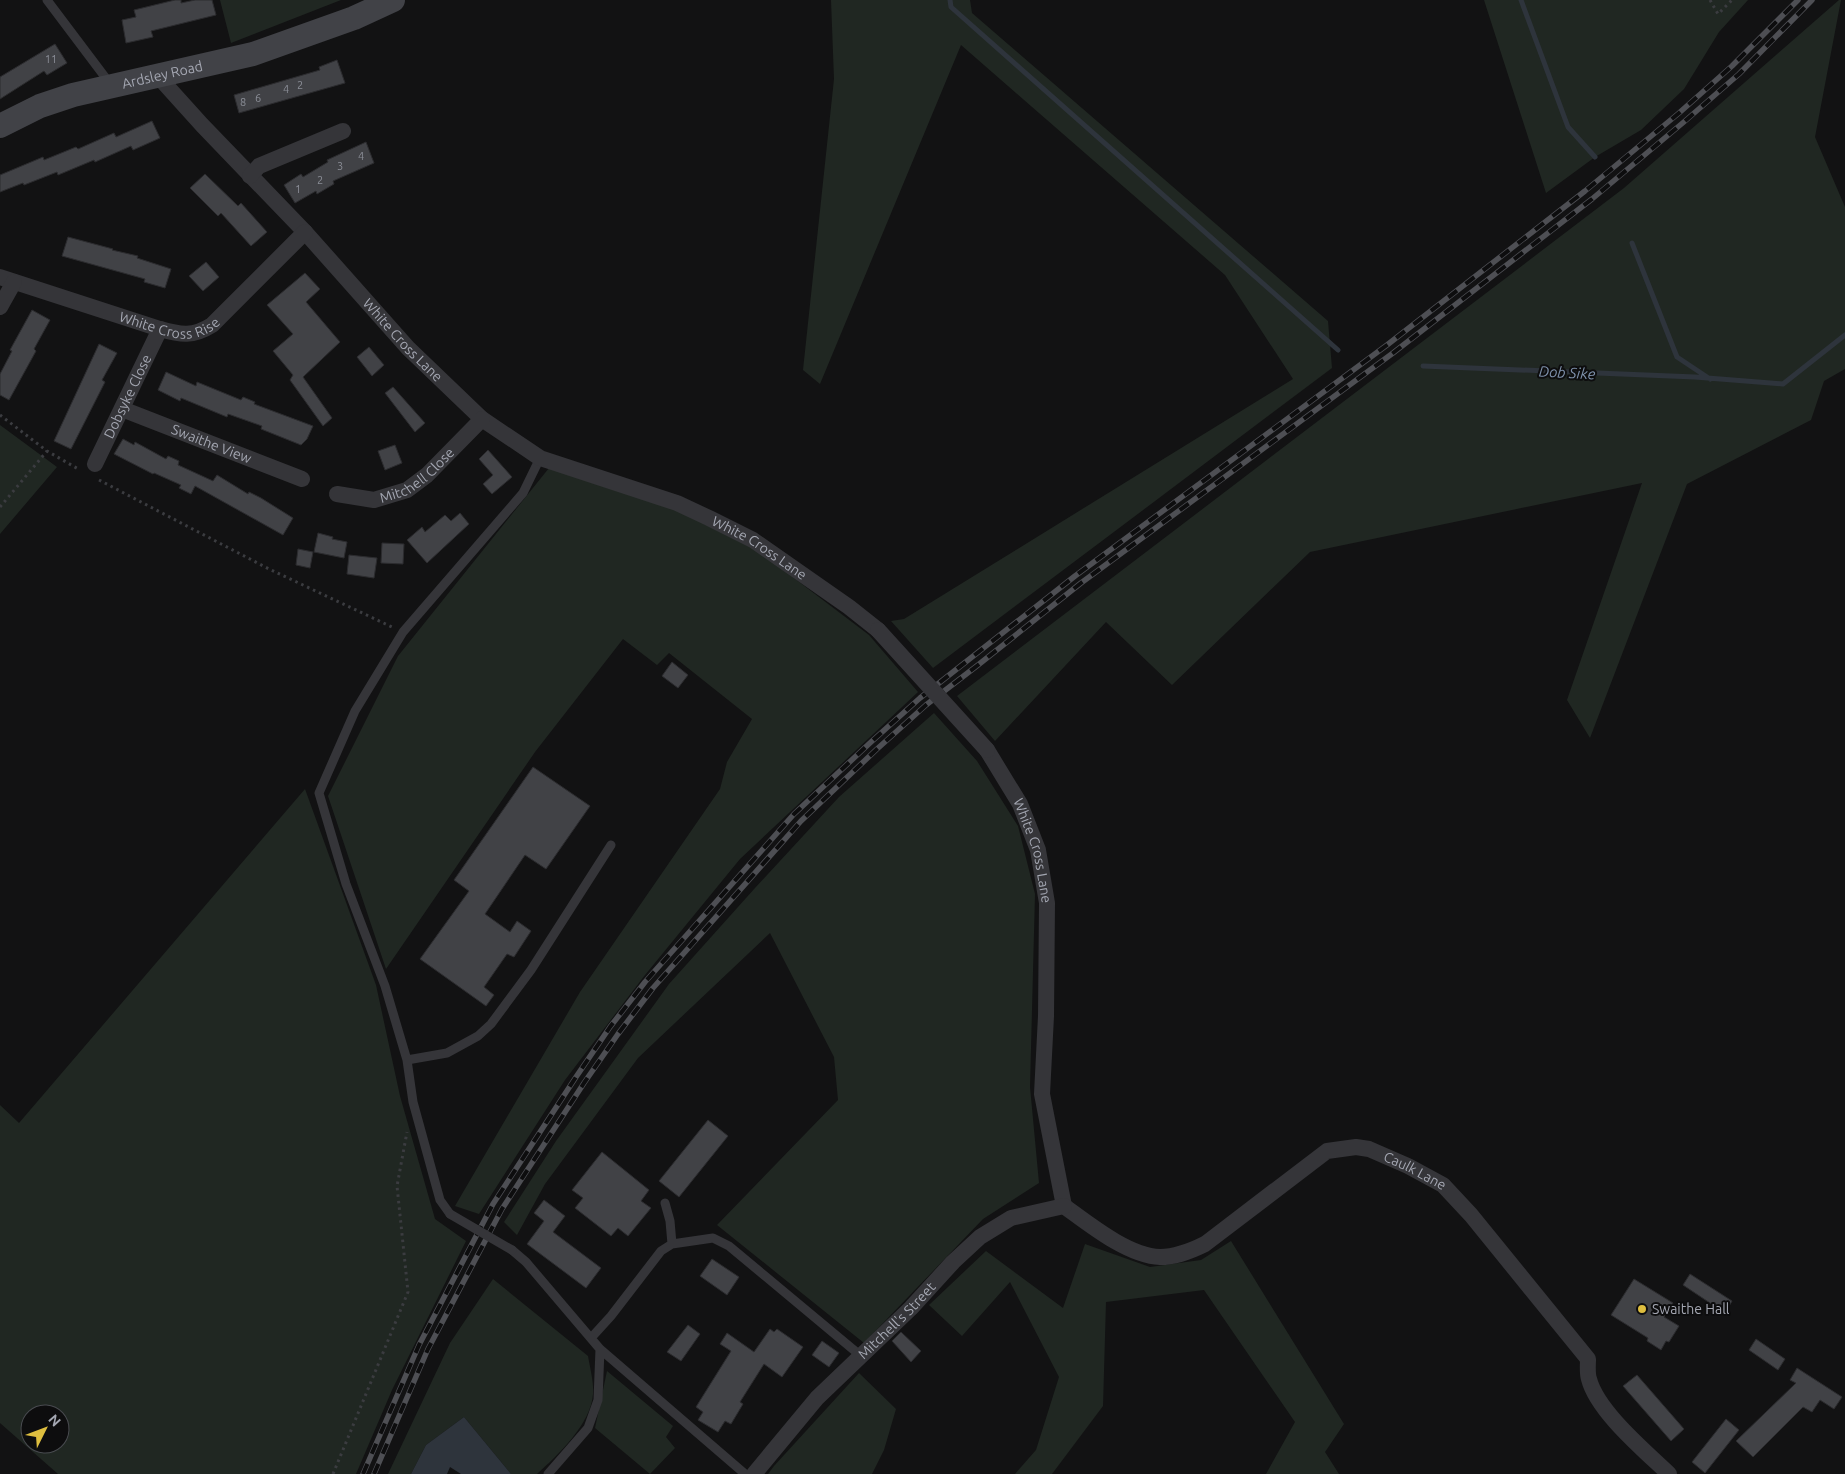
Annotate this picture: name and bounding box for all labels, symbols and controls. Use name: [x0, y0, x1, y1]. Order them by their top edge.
house number: 11: [45, 53, 57, 65]
street label: Ardsley Road: [120, 58, 204, 92]
house number: 2: [297, 79, 303, 91]
house number: 4: [283, 83, 289, 95]
house number: 6: [255, 92, 261, 104]
house number: 8: [240, 96, 246, 108]
house number: 4: [358, 150, 364, 162]
house number: 3: [337, 160, 343, 172]
house number: 2: [317, 174, 323, 186]
house number: 1: [295, 183, 301, 195]
street label: White Cross Lane: [360, 295, 446, 385]
street label: White Cross Rise: [115, 305, 219, 323]
text: White Cross Rise: [117, 308, 223, 342]
street label: Dobsyke Close: [101, 352, 155, 441]
water label: Dob Sike: [1538, 363, 1596, 382]
street label: Swaithe View: [169, 421, 254, 467]
street label: Mitchell Close: [378, 444, 457, 506]
street label: White Cross Lane: [709, 513, 810, 583]
street label: White Cross Lane: [1011, 796, 1055, 904]
street label: Caulk Lane: [1381, 1148, 1449, 1193]
street label: Mitchell's Street: [855, 1278, 939, 1362]
place label: Swaithe Hall: [1652, 1301, 1730, 1317]
marker: Swaithe Hall: [1636, 1303, 1648, 1315]
north arrow: [20, 1404, 70, 1454]
text: N: [45, 1411, 64, 1430]

